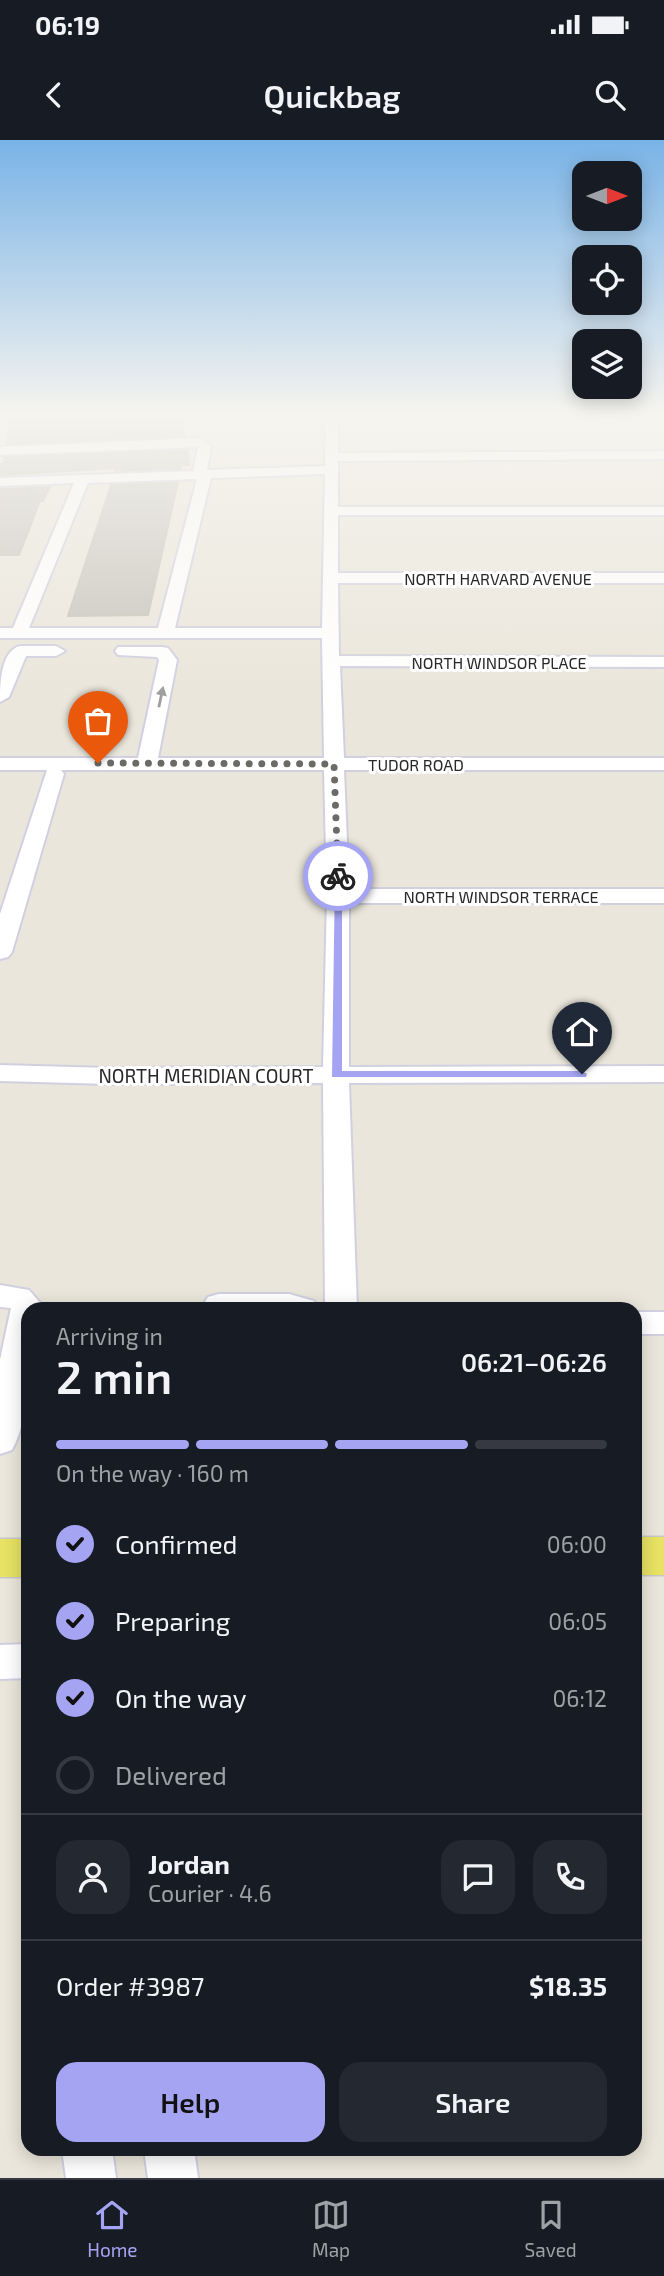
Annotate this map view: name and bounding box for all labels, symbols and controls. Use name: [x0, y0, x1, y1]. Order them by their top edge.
text: 06:19: [35, 9, 100, 40]
icon: back: [35, 76, 73, 114]
text: Quickbag: [264, 76, 401, 114]
icon: search: [591, 76, 629, 114]
north arrow: [572, 161, 642, 231]
map controls: [572, 161, 642, 399]
button: locate: [572, 245, 642, 315]
button: layers: [572, 329, 642, 399]
street label: NORTH HARVARD AVENUE: [404, 569, 592, 588]
street label: NORTH WINDSOR PLACE: [411, 653, 587, 672]
one-way arrow: [155, 686, 166, 708]
pin: [68, 691, 128, 763]
icon: bag: [79, 702, 117, 740]
street label: TUDOR ROAD: [368, 755, 464, 774]
courier: [303, 841, 373, 911]
icon: bike: [319, 857, 357, 895]
street label: NORTH WINDSOR TERRACE: [403, 887, 599, 906]
pin: [552, 1002, 612, 1074]
icon: home: [563, 1013, 601, 1051]
street label: NORTH MERIDIAN COURT: [98, 1064, 314, 1087]
text: Arriving in: [56, 1322, 163, 1350]
text: 06:21–06:26: [461, 1346, 607, 1377]
text: 2 min: [56, 1348, 172, 1403]
text: On the way · 160 m: [56, 1459, 249, 1487]
icon: check: [56, 1525, 94, 1563]
text: Confirmed: [115, 1528, 238, 1559]
text: 06:00: [547, 1530, 607, 1558]
icon: check: [56, 1602, 94, 1640]
text: Preparing: [115, 1605, 230, 1636]
text: 06:05: [548, 1607, 607, 1635]
icon: check: [56, 1679, 94, 1717]
text: On the way: [115, 1682, 246, 1713]
text: 06:12: [552, 1684, 607, 1712]
text: Delivered: [115, 1759, 227, 1790]
button: person: [56, 1840, 130, 1914]
button: chat: [441, 1840, 515, 1914]
button: phone: [533, 1840, 607, 1914]
text: Jordan: [148, 1848, 230, 1879]
text: Courier · 4.6: [148, 1879, 272, 1907]
text: Order #3987: [56, 1970, 204, 2001]
text: $18.35: [529, 1970, 607, 2001]
button: Help: [56, 2062, 325, 2142]
button: Share: [339, 2062, 607, 2142]
tab: Home: [87, 2196, 138, 2261]
tab: Map: [312, 2196, 350, 2261]
tab: Saved: [525, 2196, 577, 2261]

